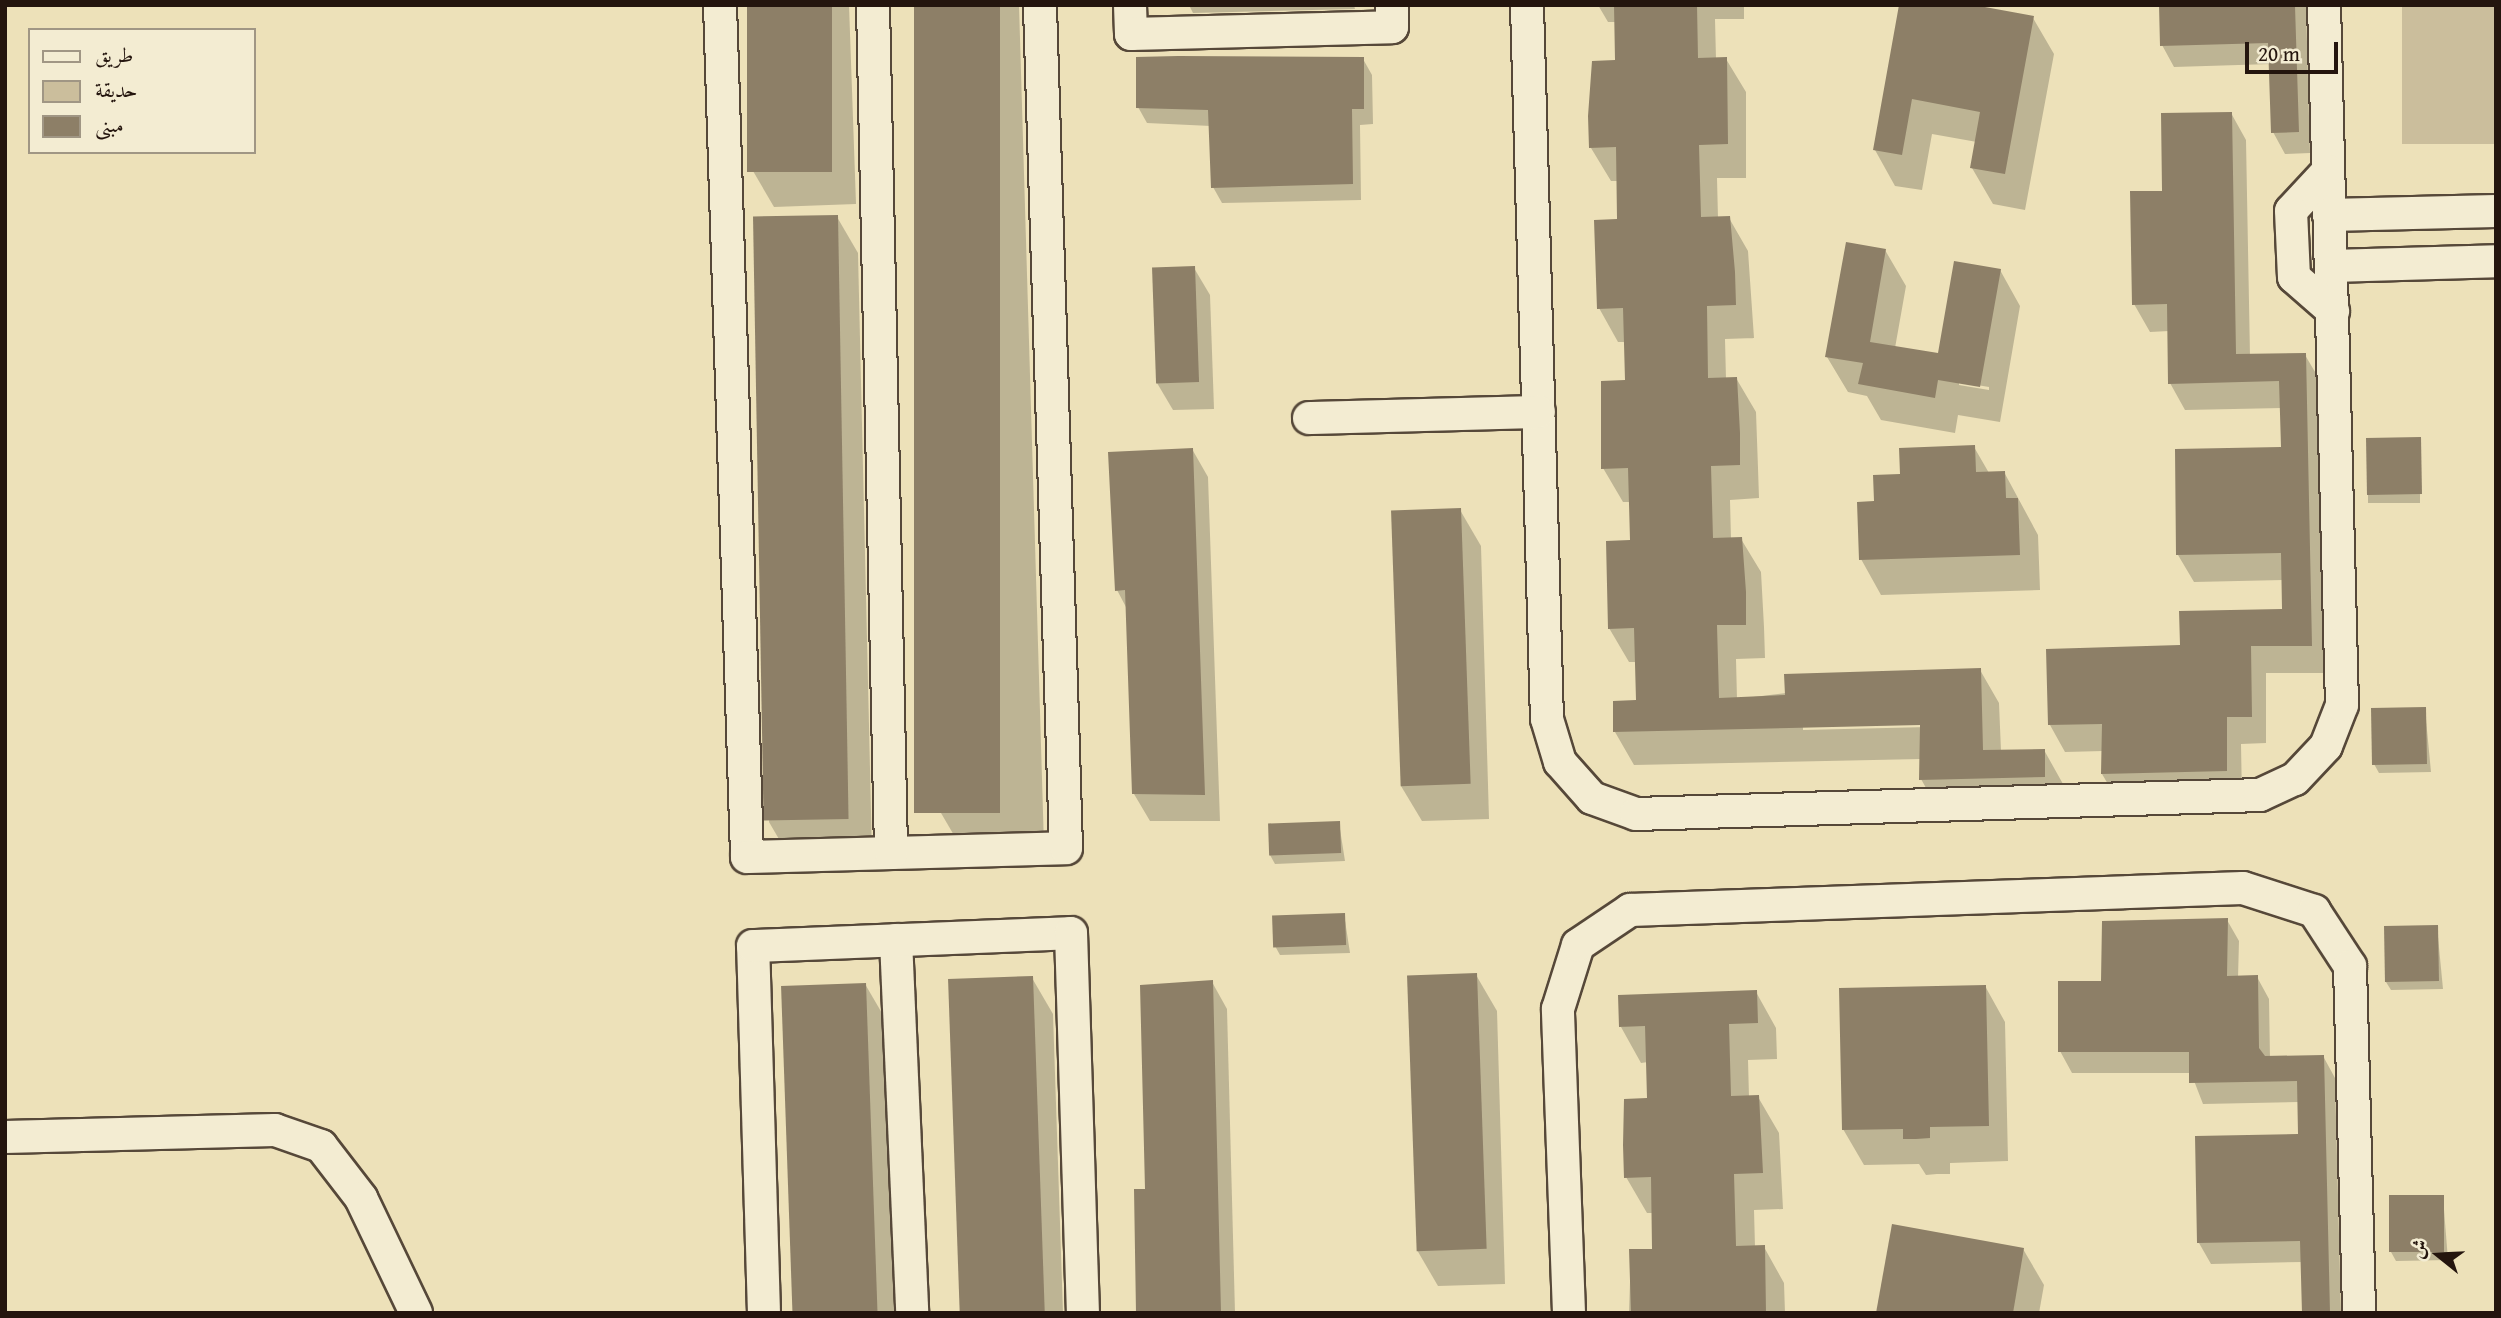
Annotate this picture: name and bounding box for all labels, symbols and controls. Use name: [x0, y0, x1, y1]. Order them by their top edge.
legend: [28, 28, 256, 154]
scale bar: [2249, 28, 2342, 72]
text: 20 m: [2258, 38, 2300, 69]
text: طريق: [95, 39, 133, 70]
text: حديقة: [95, 74, 138, 105]
text: مبنى: [95, 109, 124, 140]
north arrow: [2403, 1220, 2473, 1290]
text: ش: [2402, 1235, 2434, 1262]

